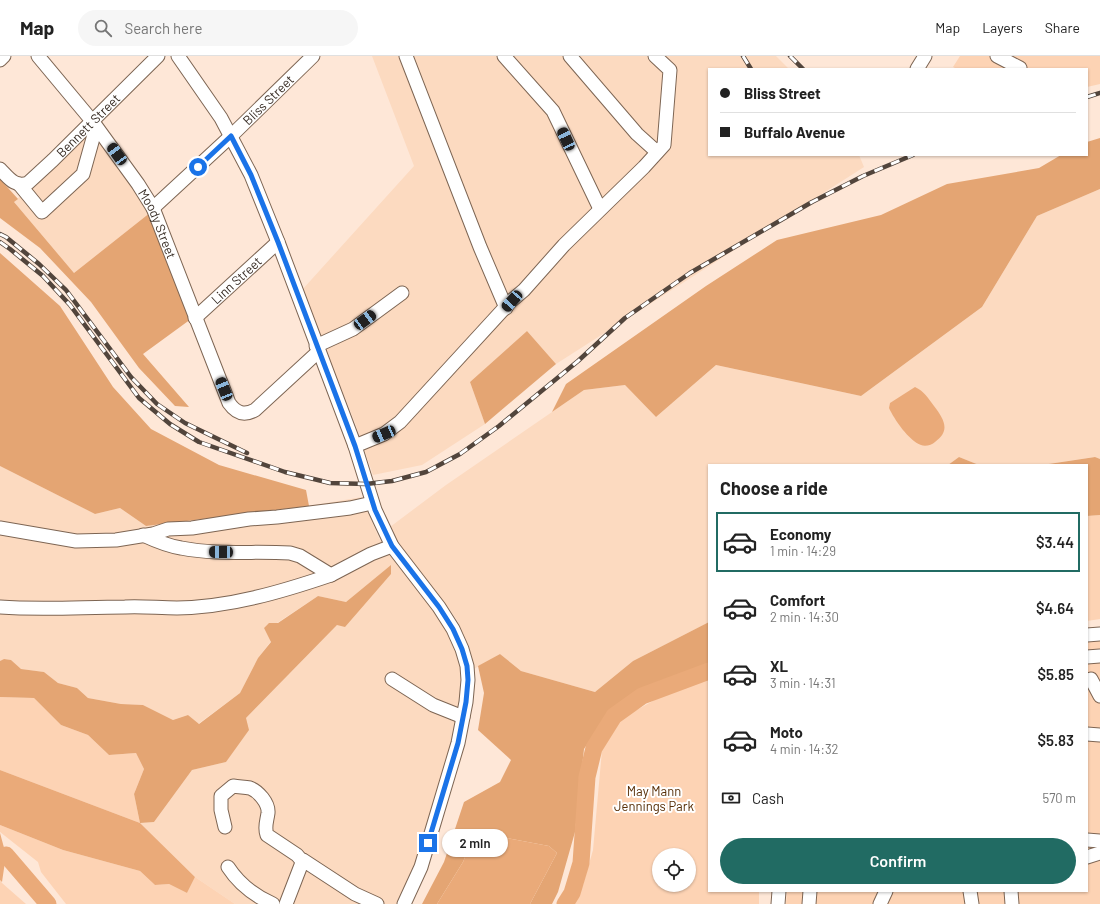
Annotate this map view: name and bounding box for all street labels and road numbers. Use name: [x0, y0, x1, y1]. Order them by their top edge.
street label: Bliss Street: [239, 71, 297, 128]
street label: Bennett Street: [53, 90, 123, 160]
street label: Moody Street: [135, 186, 180, 261]
street label: Linn Street: [208, 253, 265, 307]

